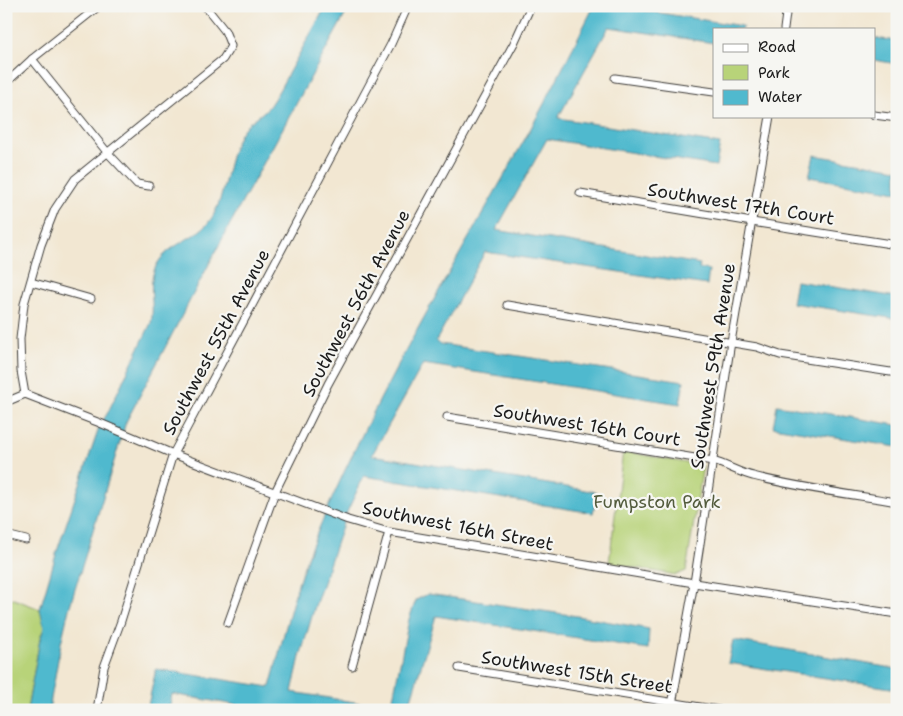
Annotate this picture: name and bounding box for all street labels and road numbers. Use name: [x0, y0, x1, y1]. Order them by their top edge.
street label: Southwest 17th Court: [646, 177, 836, 231]
street label: Southwest 56th Avenue: [296, 205, 416, 401]
street label: Southwest 55th Avenue: [157, 245, 275, 439]
street label: Southwest 59th Avenue: [685, 261, 741, 471]
street label: Southwest 16th Court: [492, 398, 682, 452]
street label: Southwest 16th Street: [360, 496, 556, 556]
street label: Southwest 15th Street: [480, 645, 675, 699]

